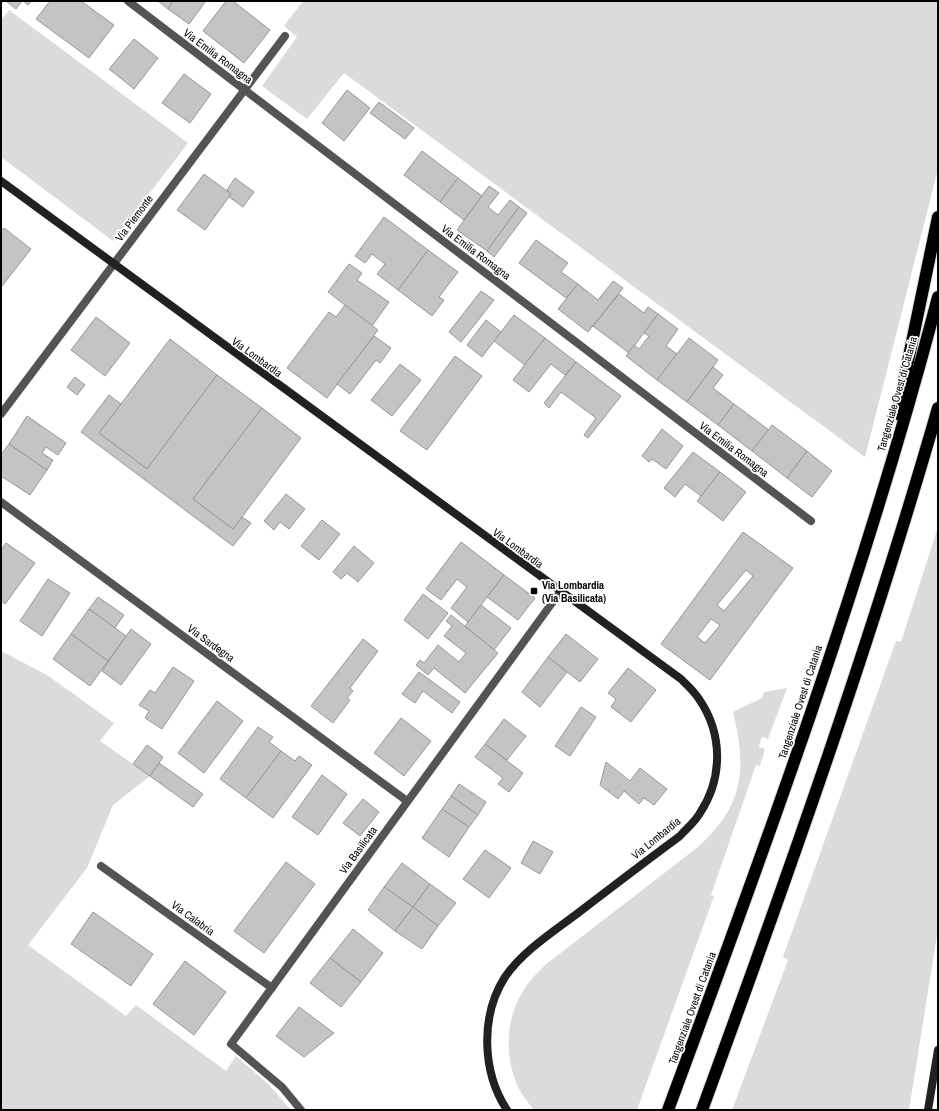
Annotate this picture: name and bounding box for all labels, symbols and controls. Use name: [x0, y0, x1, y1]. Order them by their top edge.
street label: Via Emilia Romagna: [181, 25, 255, 87]
street label: Via Piemonte: [112, 192, 156, 244]
street label: Via Emilia Romagna: [439, 221, 513, 283]
street label: Via Lombardia: [229, 334, 285, 380]
street label: Tangenziale Ovest di Catania: [874, 335, 920, 453]
street label: Via Emilia Romagna: [697, 418, 771, 480]
street label: Via Lombardia: [490, 525, 546, 571]
place label: Via Lombardia (Via Basilicata): [542, 578, 606, 605]
marker: Via Lombardia (Via Basilicata): [529, 586, 539, 596]
street label: Via Sardegna: [185, 621, 237, 665]
street label: Tangenziale Ovest di Catania: [775, 643, 825, 761]
street label: Via Lombardia: [629, 814, 683, 862]
street label: Via Basilicata: [336, 823, 380, 877]
street label: Via Calabria: [169, 898, 217, 938]
street label: Tangenziale Ovest di Catania: [665, 950, 719, 1066]

